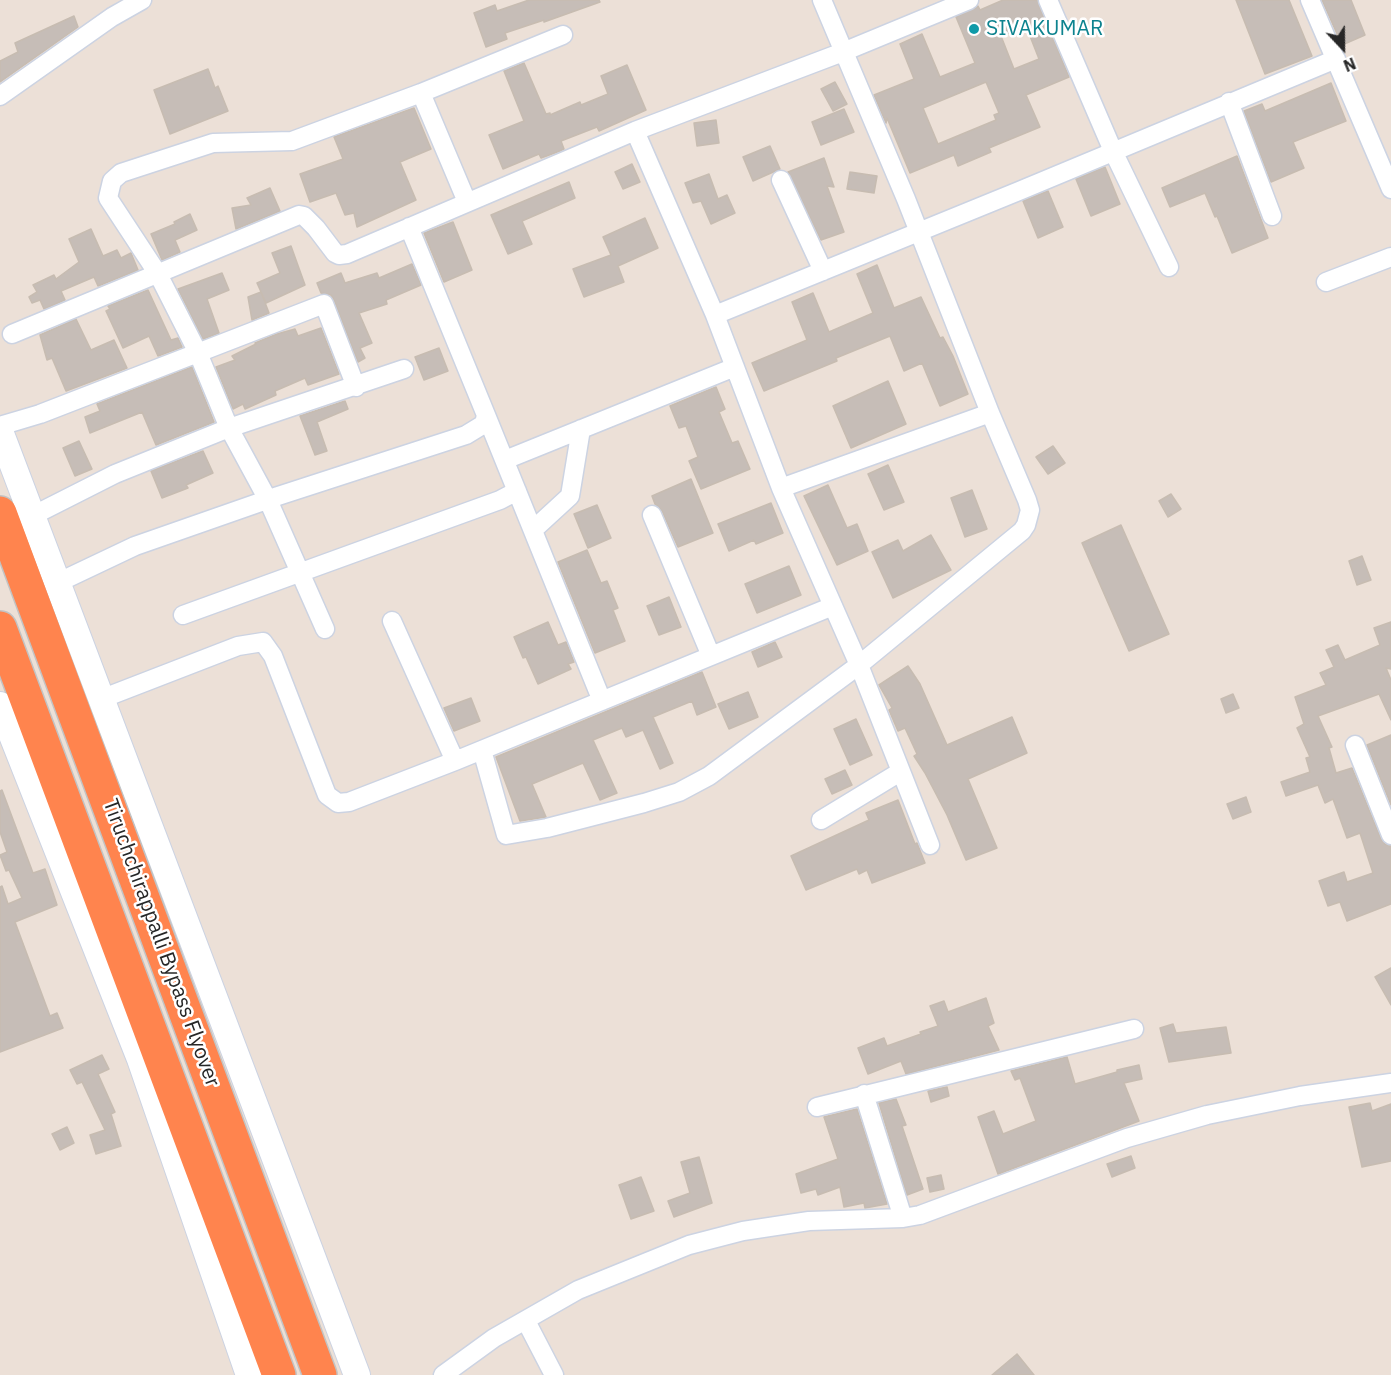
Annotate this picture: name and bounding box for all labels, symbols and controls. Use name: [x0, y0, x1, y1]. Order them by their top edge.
place label: SIVAKUMAR: [986, 16, 1103, 42]
north arrow: [1313, 18, 1373, 78]
marker: SIVAKUMAR: [967, 22, 981, 36]
text: N: [1341, 53, 1359, 76]
street label: Tiruchchirappalli Bypass Flyover: [97, 796, 225, 1090]

